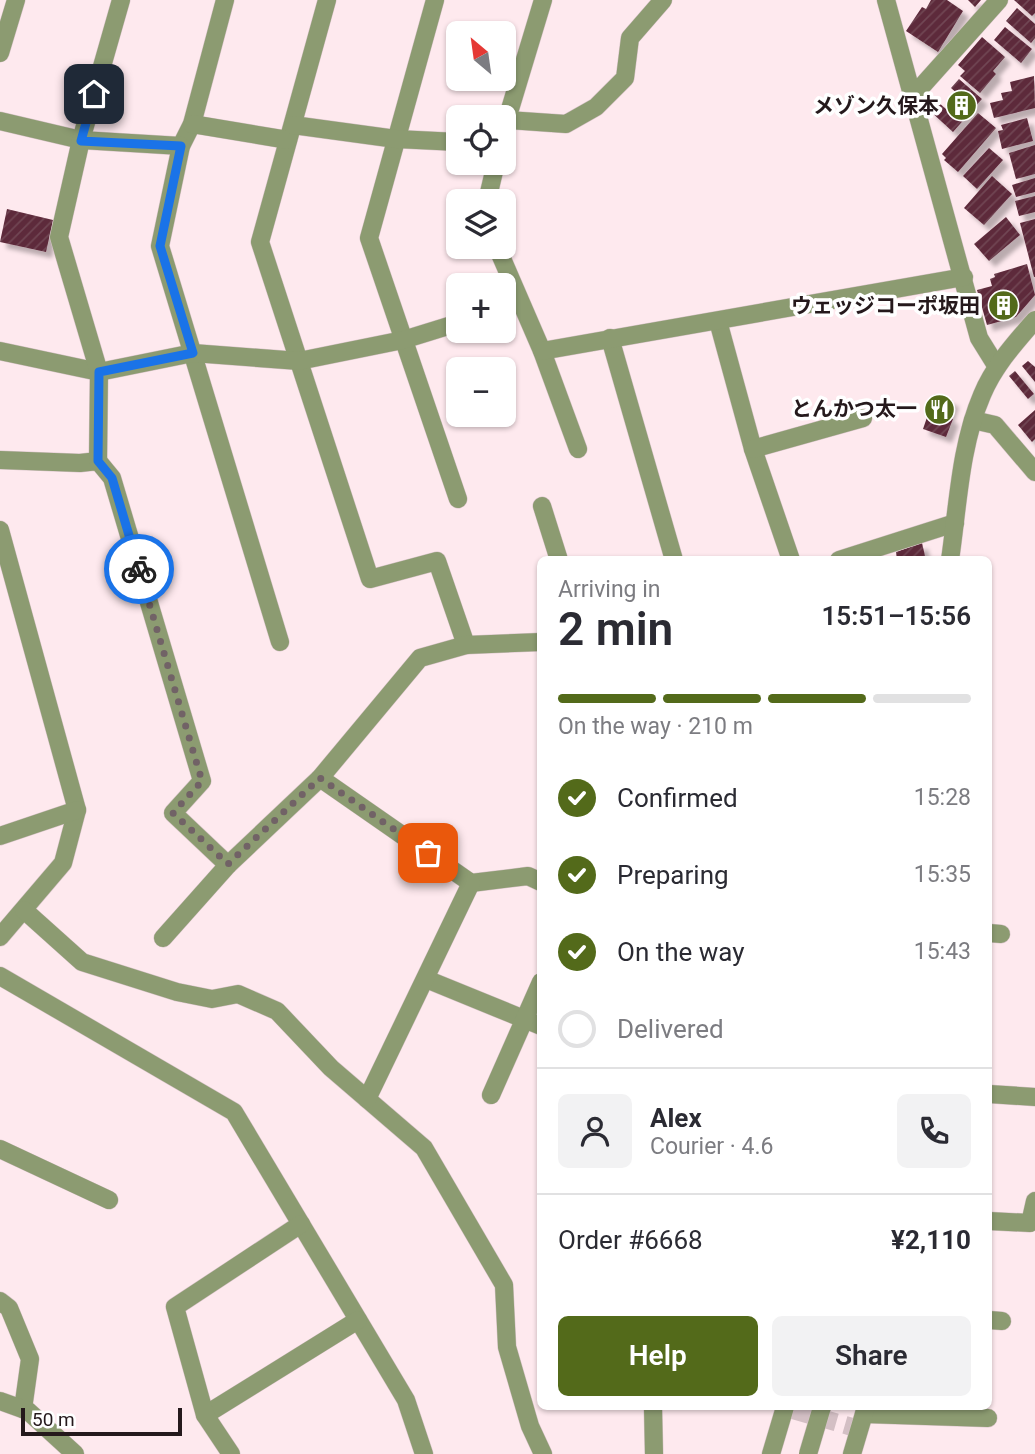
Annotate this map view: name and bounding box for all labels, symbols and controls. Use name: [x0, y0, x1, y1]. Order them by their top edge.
north arrow: [446, 21, 516, 91]
map controls: [446, 21, 516, 427]
pin: [64, 64, 124, 124]
icon: home: [75, 75, 113, 113]
building icon: メゾン久保本: [945, 89, 979, 123]
place label: メゾン久保本: [813, 94, 939, 118]
button: locate: [446, 105, 516, 175]
button: layers: [446, 189, 516, 259]
button: +: [446, 273, 516, 343]
building icon: ウェッジコーポ坂田: [986, 289, 1020, 323]
place label: ウェッジコーポ坂田: [791, 294, 980, 318]
button: −: [446, 357, 516, 427]
restaurant icon: とんかつ太一: [923, 392, 957, 426]
place label: とんかつ太一: [791, 397, 917, 421]
courier: [104, 534, 174, 604]
icon: bike: [120, 550, 158, 588]
text: Arriving in: [558, 576, 661, 603]
text: 15:51–15:56: [821, 601, 971, 631]
text: 2 min: [558, 602, 673, 656]
text: On the way · 210 m: [558, 713, 753, 740]
icon: check: [558, 779, 596, 817]
text: Confirmed: [617, 783, 738, 813]
text: 15:28: [914, 784, 971, 811]
pin: [398, 823, 458, 883]
icon: bag: [409, 834, 447, 872]
icon: check: [558, 856, 596, 894]
text: Preparing: [617, 860, 729, 890]
text: 15:35: [914, 861, 971, 888]
icon: check: [558, 933, 596, 971]
text: On the way: [617, 937, 745, 967]
text: 15:43: [914, 938, 971, 965]
text: Delivered: [617, 1014, 724, 1044]
button: person: [558, 1094, 632, 1168]
button: phone: [897, 1094, 971, 1168]
text: Alex: [650, 1103, 702, 1133]
text: Courier · 4.6: [650, 1133, 773, 1160]
text: Order #6668: [558, 1225, 703, 1255]
text: ¥2,110: [891, 1225, 971, 1255]
button: Help: [558, 1316, 758, 1396]
button: Share: [772, 1316, 971, 1396]
scale bar: [21, 1405, 182, 1437]
text: 50 m: [32, 1408, 75, 1431]

